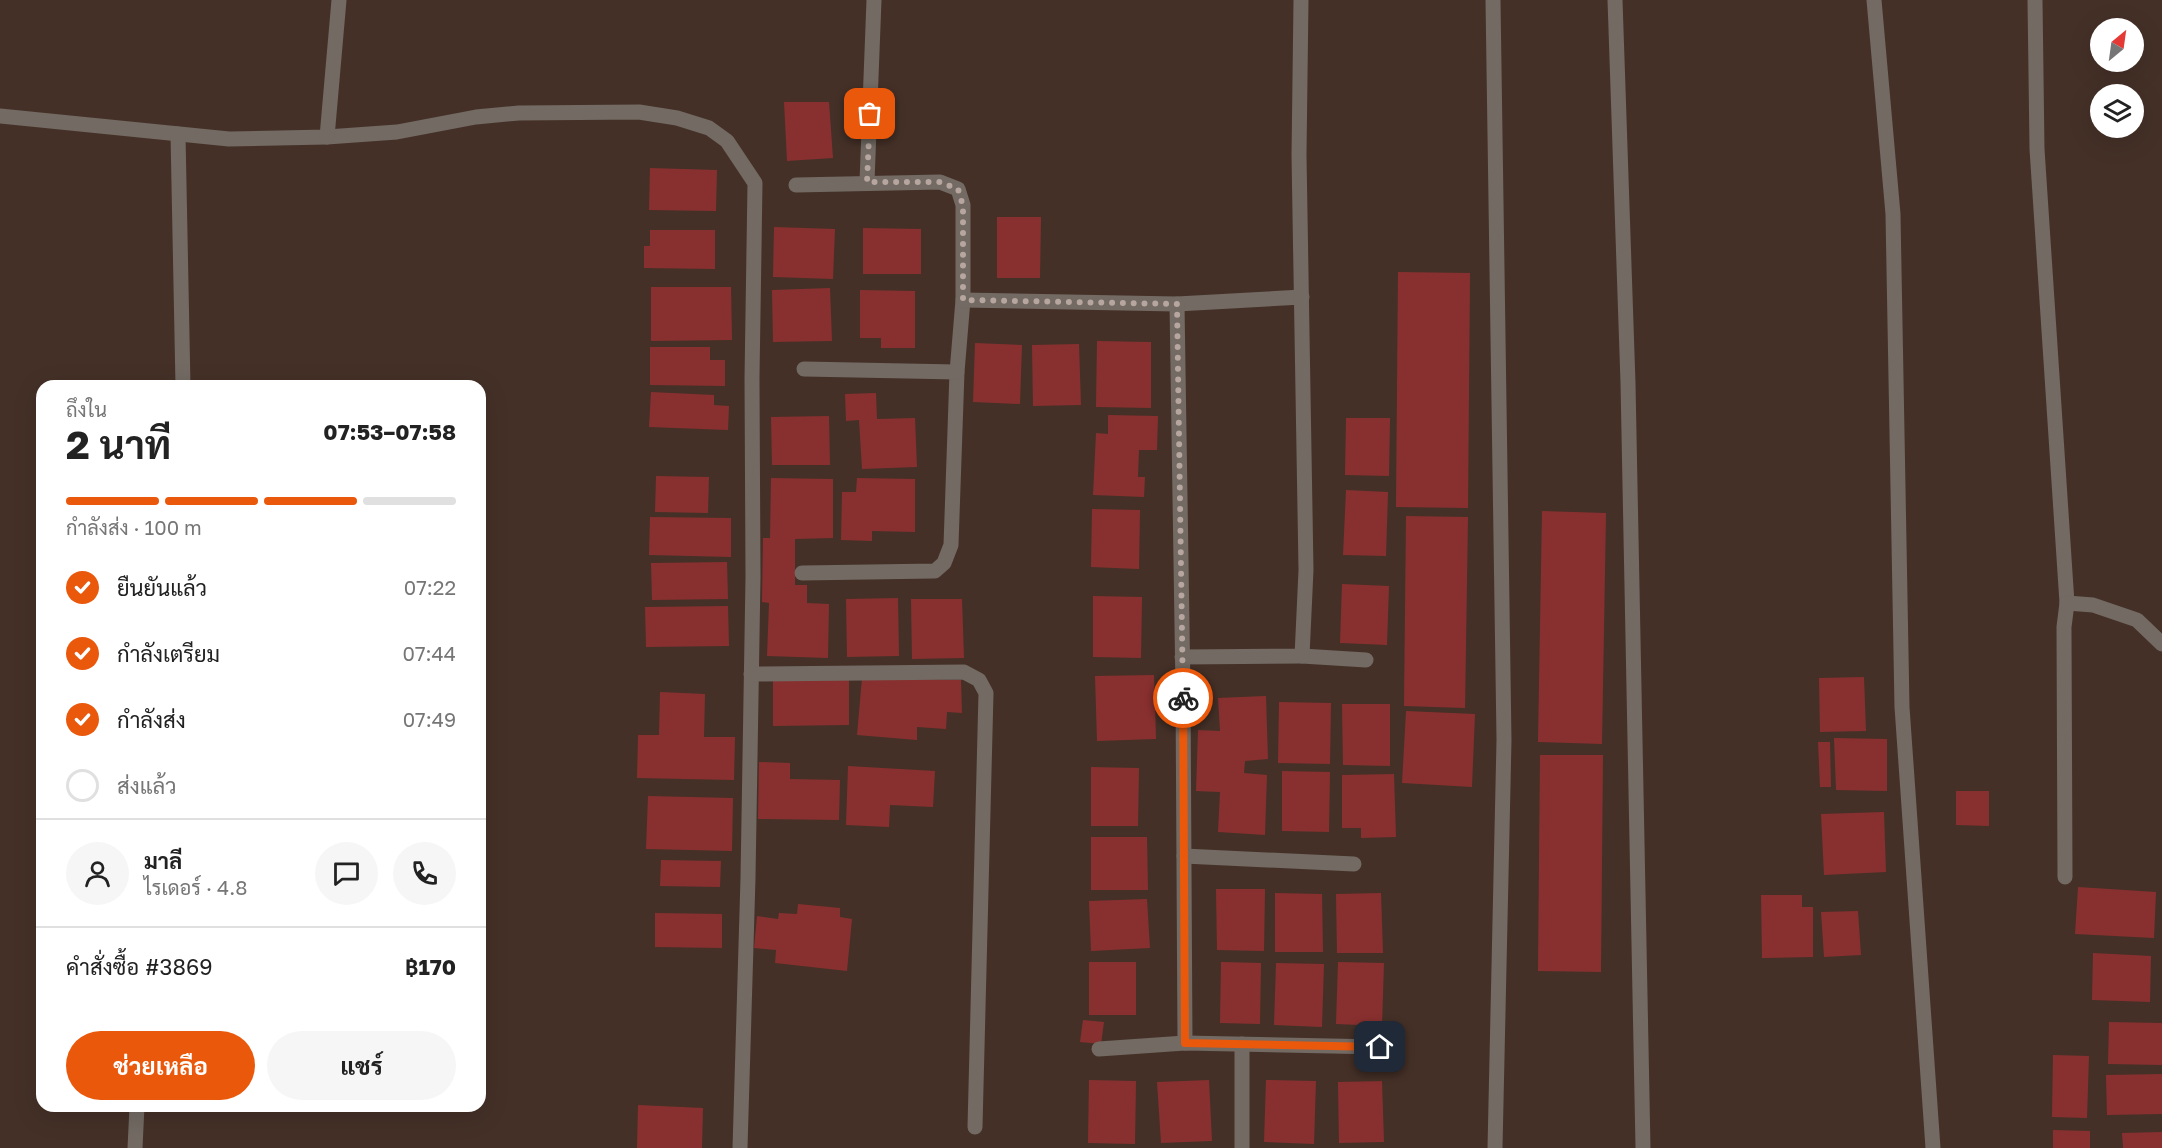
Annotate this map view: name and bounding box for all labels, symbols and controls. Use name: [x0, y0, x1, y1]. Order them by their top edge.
north arrow: [2090, 18, 2144, 72]
map controls: [2090, 18, 2144, 138]
button: layers: [2090, 84, 2144, 138]
pin: [844, 88, 895, 139]
icon: bag: [853, 97, 886, 130]
text: ถึงใน: [66, 397, 107, 421]
text: 07:53–07:58: [323, 418, 456, 445]
text: 2 นาที: [66, 421, 171, 468]
text: กำลังส่ง · 100 m: [66, 515, 202, 539]
icon: check: [66, 571, 99, 604]
text: ยืนยันแล้ว: [117, 574, 207, 601]
text: 07:22: [404, 575, 456, 599]
icon: check: [66, 637, 99, 670]
text: กำลังเตรียม: [117, 640, 220, 667]
text: 07:44: [403, 641, 456, 665]
courier: [1153, 668, 1213, 728]
icon: bike: [1167, 682, 1200, 715]
icon: check: [66, 703, 99, 736]
text: กำลังส่ง: [117, 706, 186, 733]
text: 07:49: [403, 707, 456, 731]
text: ส่งแล้ว: [117, 772, 177, 799]
button: person: [66, 842, 129, 905]
button: chat: [315, 842, 378, 905]
button: phone: [393, 842, 456, 905]
text: มาลี: [144, 847, 182, 874]
text: ไรเดอร์ · 4.8: [144, 875, 247, 899]
text: คำสั่งซื้อ #3869: [66, 953, 213, 980]
text: ฿170: [405, 953, 456, 980]
pin: [1354, 1021, 1405, 1072]
icon: home: [1363, 1030, 1396, 1063]
button: ช่วยเหลือ: [66, 1031, 255, 1100]
button: แชร์: [267, 1031, 456, 1100]

